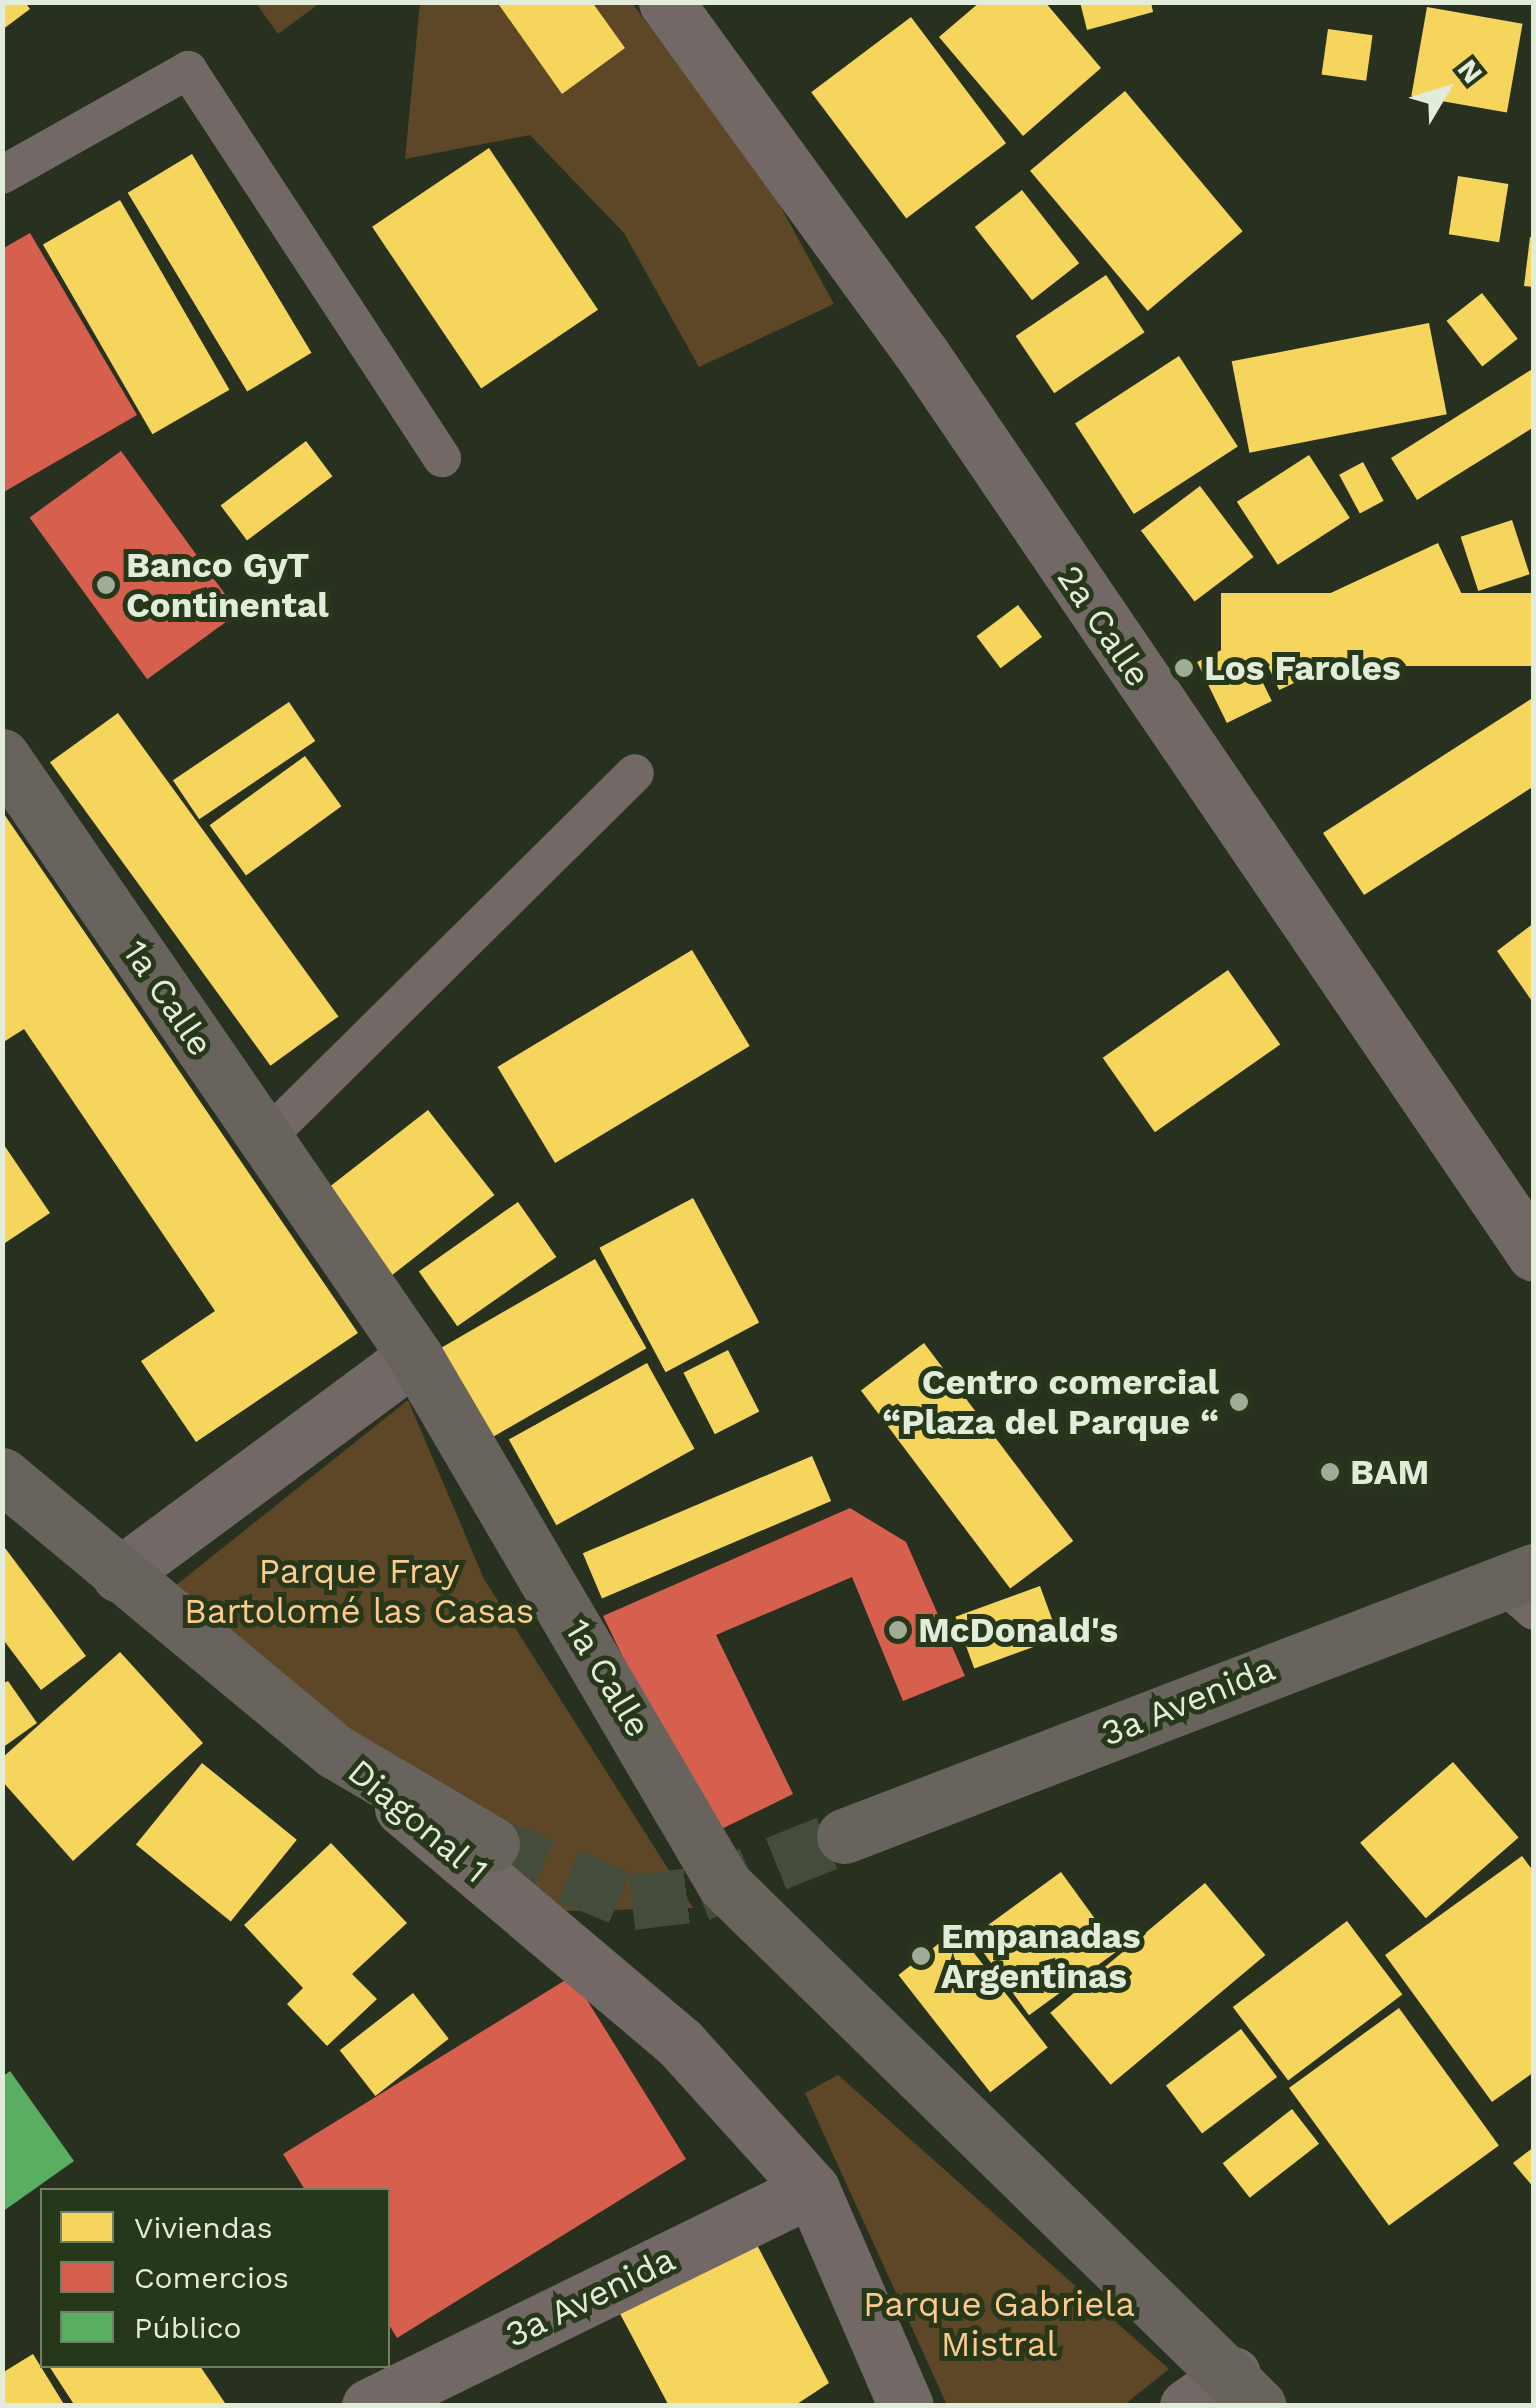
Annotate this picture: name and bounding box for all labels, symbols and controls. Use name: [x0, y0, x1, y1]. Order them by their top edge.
north arrow: [1396, 40, 1496, 140]
text: N: [1451, 53, 1489, 90]
place label: Banco GyT Continental: [126, 544, 329, 626]
street label: 2a Calle: [1048, 557, 1160, 695]
marker: Banco GyT Continental: [95, 574, 117, 596]
place label: Los Faroles: [1204, 647, 1401, 689]
marker: Los Faroles: [1173, 657, 1195, 679]
street label: 1a Calle: [114, 932, 222, 1064]
place label: Centro comercial “Plaza del Parque “: [882, 1361, 1219, 1443]
marker: Centro comercial “Plaza del Parque “: [1228, 1391, 1250, 1413]
place label: BAM: [1350, 1451, 1429, 1493]
marker: BAM: [1319, 1461, 1341, 1483]
park label: Parque Fray Bartolomé las Casas: [184, 1550, 534, 1632]
place label: McDonald's: [918, 1609, 1118, 1651]
street label: 1a Calle: [556, 1611, 660, 1745]
marker: McDonald's: [887, 1619, 909, 1641]
street label: 3a Avenida: [1094, 1647, 1282, 1755]
street label: Diagonal 1: [339, 1750, 497, 1892]
place label: Empanadas Argentinas: [941, 1915, 1141, 1997]
marker: Empanadas Argentinas: [910, 1945, 932, 1967]
legend: [40, 2188, 390, 2368]
text: Viviendas: [134, 2210, 272, 2245]
street label: 3a Avenida: [498, 2238, 682, 2356]
text: Comercios: [134, 2260, 289, 2295]
park label: Parque Gabriela Mistral: [863, 2283, 1135, 2365]
text: Público: [134, 2310, 242, 2345]

